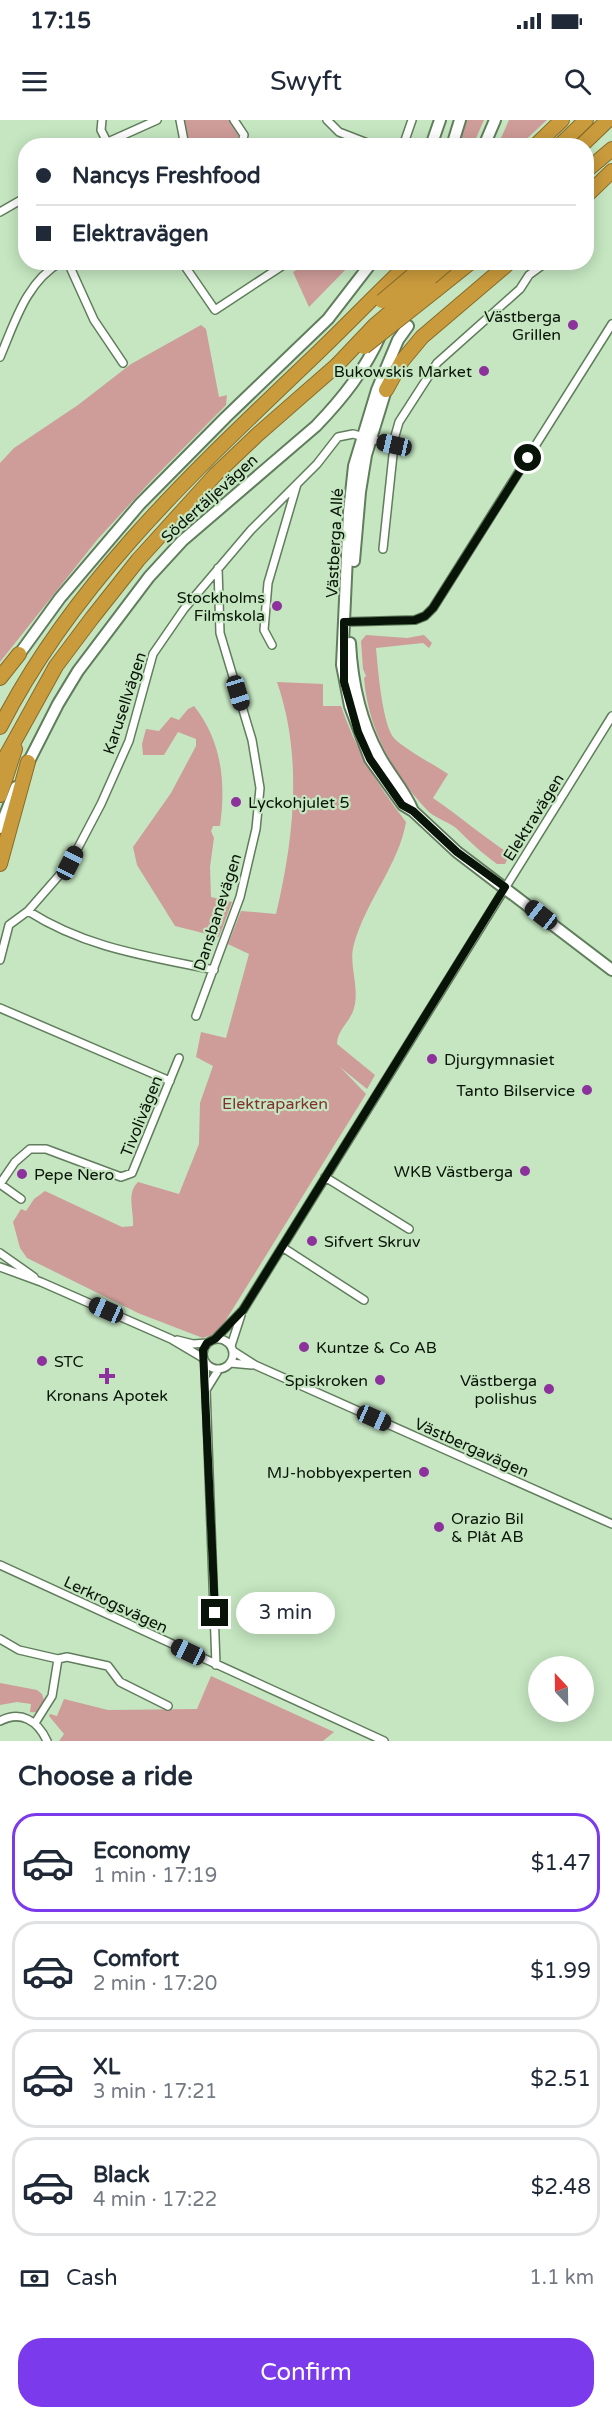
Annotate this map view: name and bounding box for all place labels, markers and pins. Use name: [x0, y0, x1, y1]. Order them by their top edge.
place label: Västberga Grillen: [484, 307, 561, 345]
marker: Västberga Grillen: [566, 318, 580, 332]
place label: Bukowskis Market: [334, 362, 472, 382]
marker: Bukowskis Market: [477, 364, 491, 378]
place label: Stockholms Filmskola: [177, 588, 265, 626]
marker: Stockholms Filmskola: [270, 599, 284, 613]
place label: Lyckohjulet 5: [248, 793, 349, 813]
marker: Lyckohjulet 5: [229, 795, 243, 809]
place label: Djurgymnasiet: [444, 1050, 555, 1070]
marker: Djurgymnasiet: [425, 1052, 439, 1066]
place label: Tanto Bilservice: [456, 1081, 575, 1101]
marker: Tanto Bilservice: [580, 1083, 594, 1097]
place label: WKB Västberga: [394, 1162, 513, 1182]
marker: WKB Västberga: [518, 1164, 532, 1178]
place label: Pepe Nero: [34, 1165, 114, 1185]
marker: Pepe Nero: [15, 1167, 29, 1181]
place label: Sifvert Skruv: [324, 1232, 421, 1252]
marker: Sifvert Skruv: [305, 1234, 319, 1248]
place label: Kuntze & Co AB: [316, 1338, 437, 1358]
marker: Kuntze & Co AB: [297, 1340, 311, 1354]
place label: STC: [54, 1352, 84, 1372]
marker: STC: [35, 1354, 49, 1368]
marker: Kronans Apotek: [100, 1369, 114, 1383]
place label: Spiskroken: [285, 1371, 368, 1391]
place label: Västberga polishus: [460, 1371, 537, 1409]
marker: Spiskroken: [373, 1373, 387, 1387]
marker: Västberga polishus: [542, 1382, 556, 1396]
place label: Kronans Apotek: [46, 1386, 168, 1406]
place label: MJ-hobbyexperten: [267, 1463, 412, 1483]
marker: MJ-hobbyexperten: [417, 1465, 431, 1479]
place label: Orazio Bil & Plåt AB: [451, 1509, 524, 1547]
marker: Orazio Bil & Plåt AB: [432, 1520, 446, 1534]

